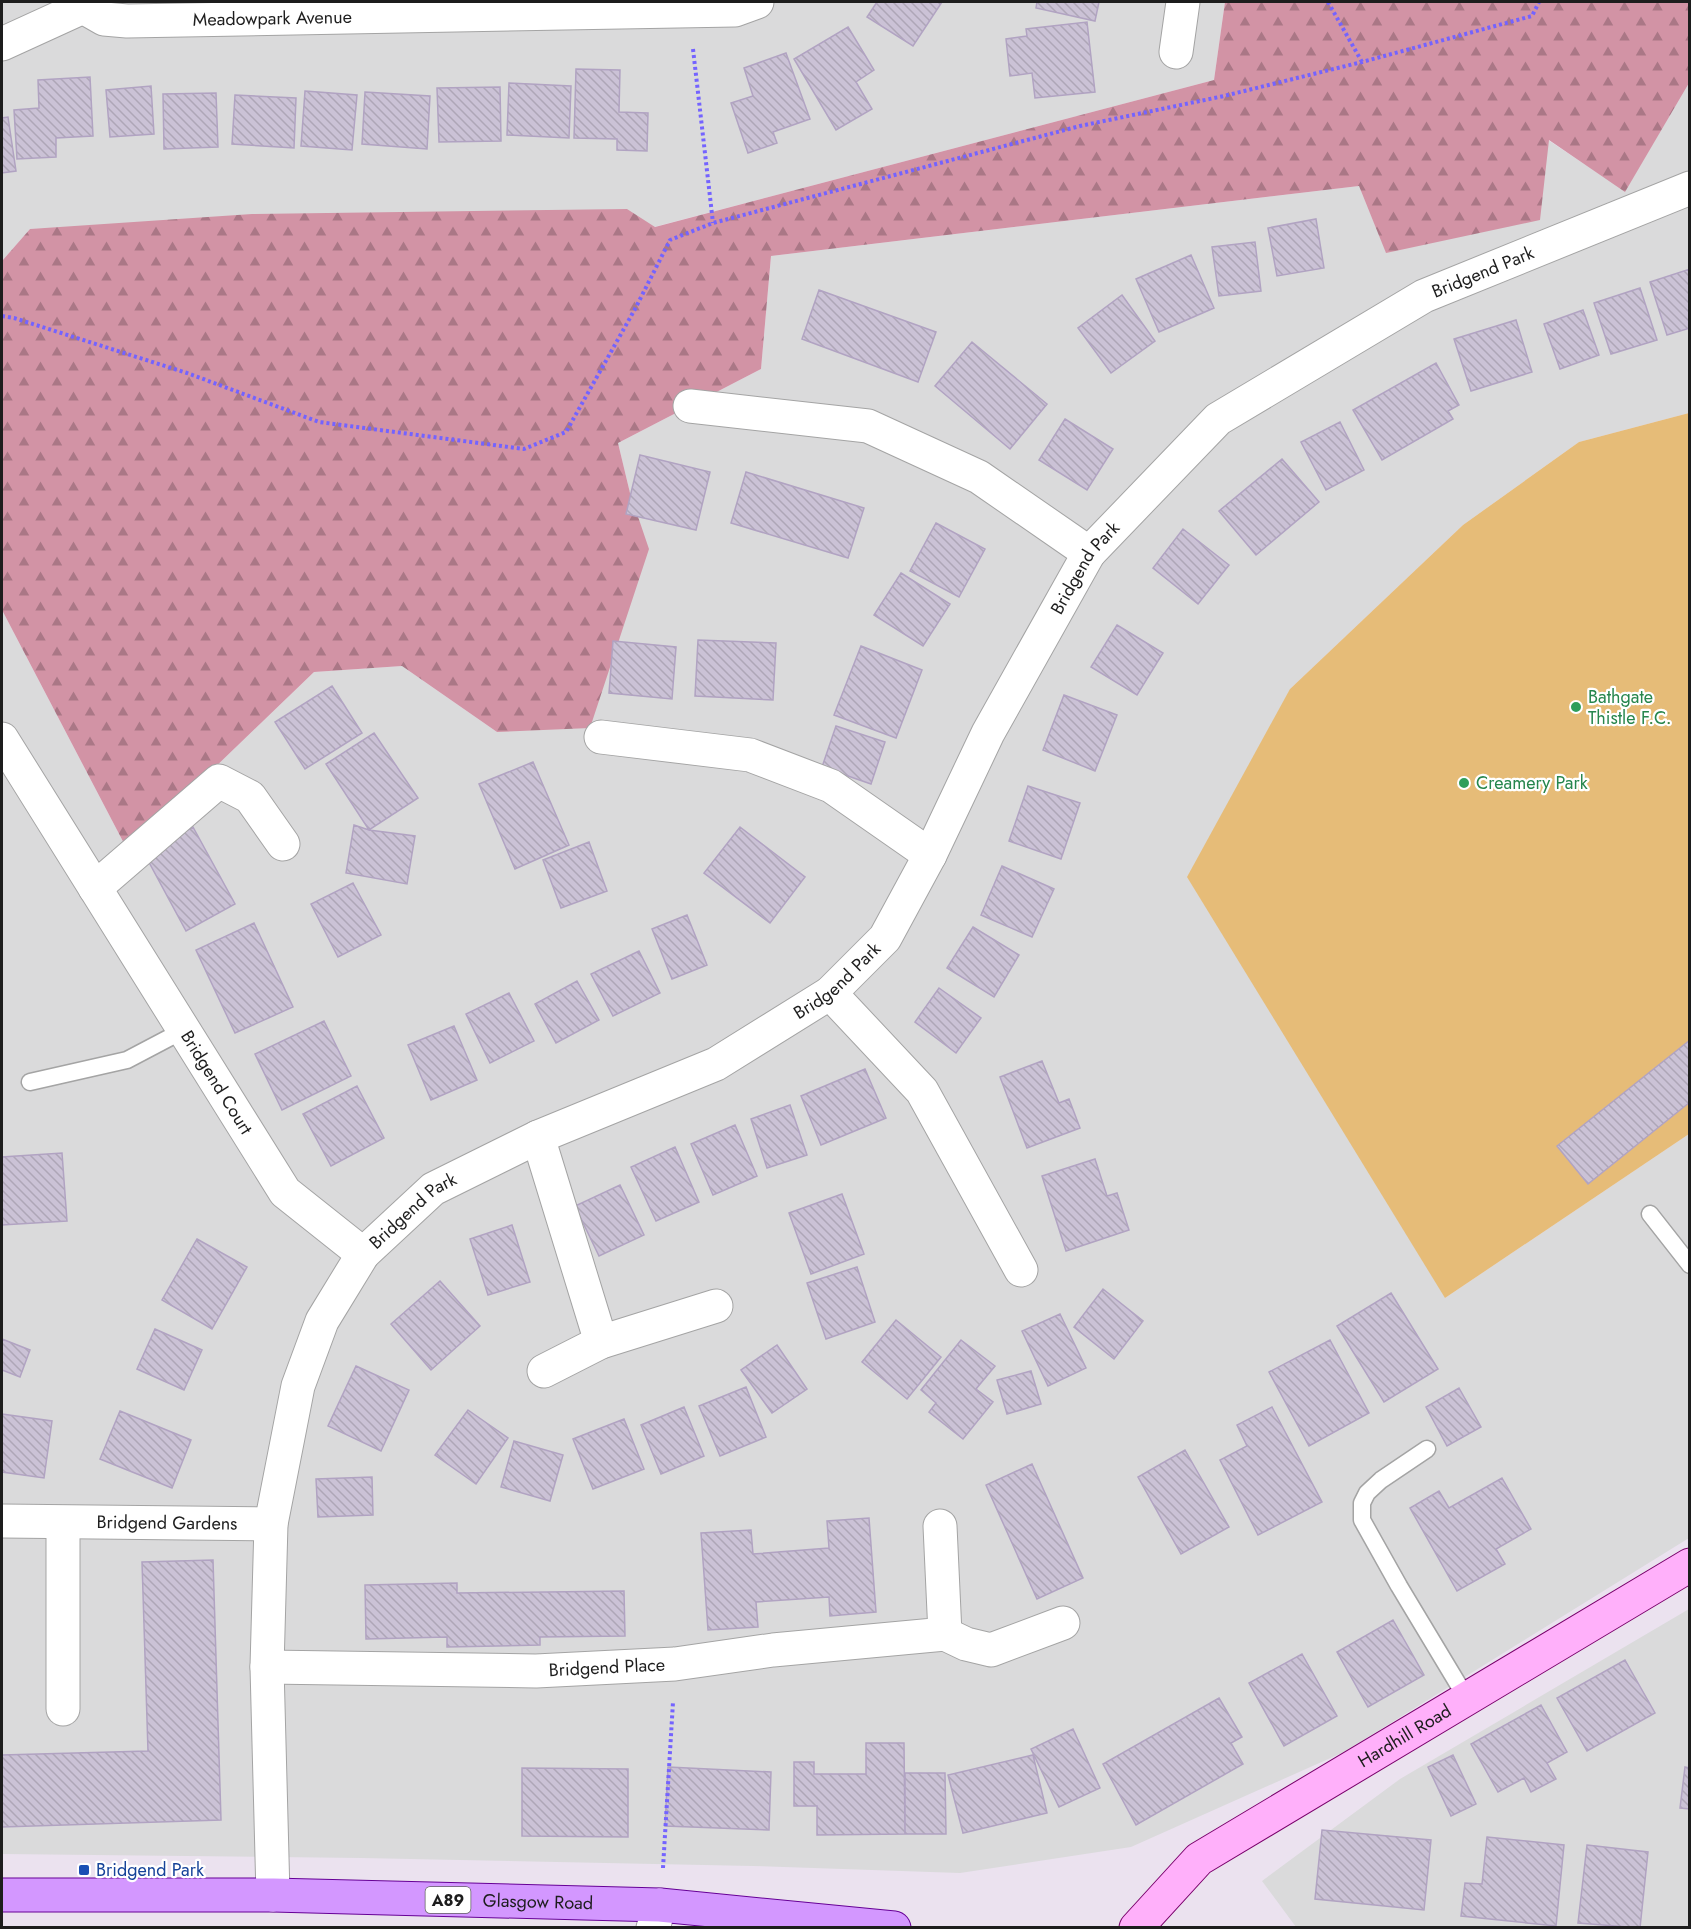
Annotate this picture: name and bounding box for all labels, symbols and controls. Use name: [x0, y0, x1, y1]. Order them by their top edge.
street label: Meadowpark Avenue: [193, 4, 352, 33]
street label: Bridgend Park: [1428, 240, 1538, 304]
street label: Bridgend Park: [1044, 516, 1126, 619]
place label: Bathgate Thistle F.C.: [1588, 684, 1671, 731]
marker: Bathgate Thistle F.C.: [1569, 700, 1583, 714]
place label: Creamery Park: [1476, 770, 1588, 796]
marker: Creamery Park: [1457, 776, 1471, 790]
street label: Bridgend Park: [788, 936, 887, 1026]
street label: Bridgend Court: [174, 1026, 259, 1140]
street label: Bridgend Park: [363, 1166, 461, 1255]
street label: Bridgend Gardens: [96, 1509, 238, 1537]
street label: Bridgend Place: [548, 1652, 666, 1683]
street label: Hardhill Road: [1353, 1698, 1456, 1774]
place label: Bridgend Park: [96, 1857, 204, 1883]
marker: Bridgend Park: [77, 1863, 91, 1877]
road number: A89: [426, 1887, 470, 1913]
street label: Glasgow Road: [482, 1887, 593, 1916]

